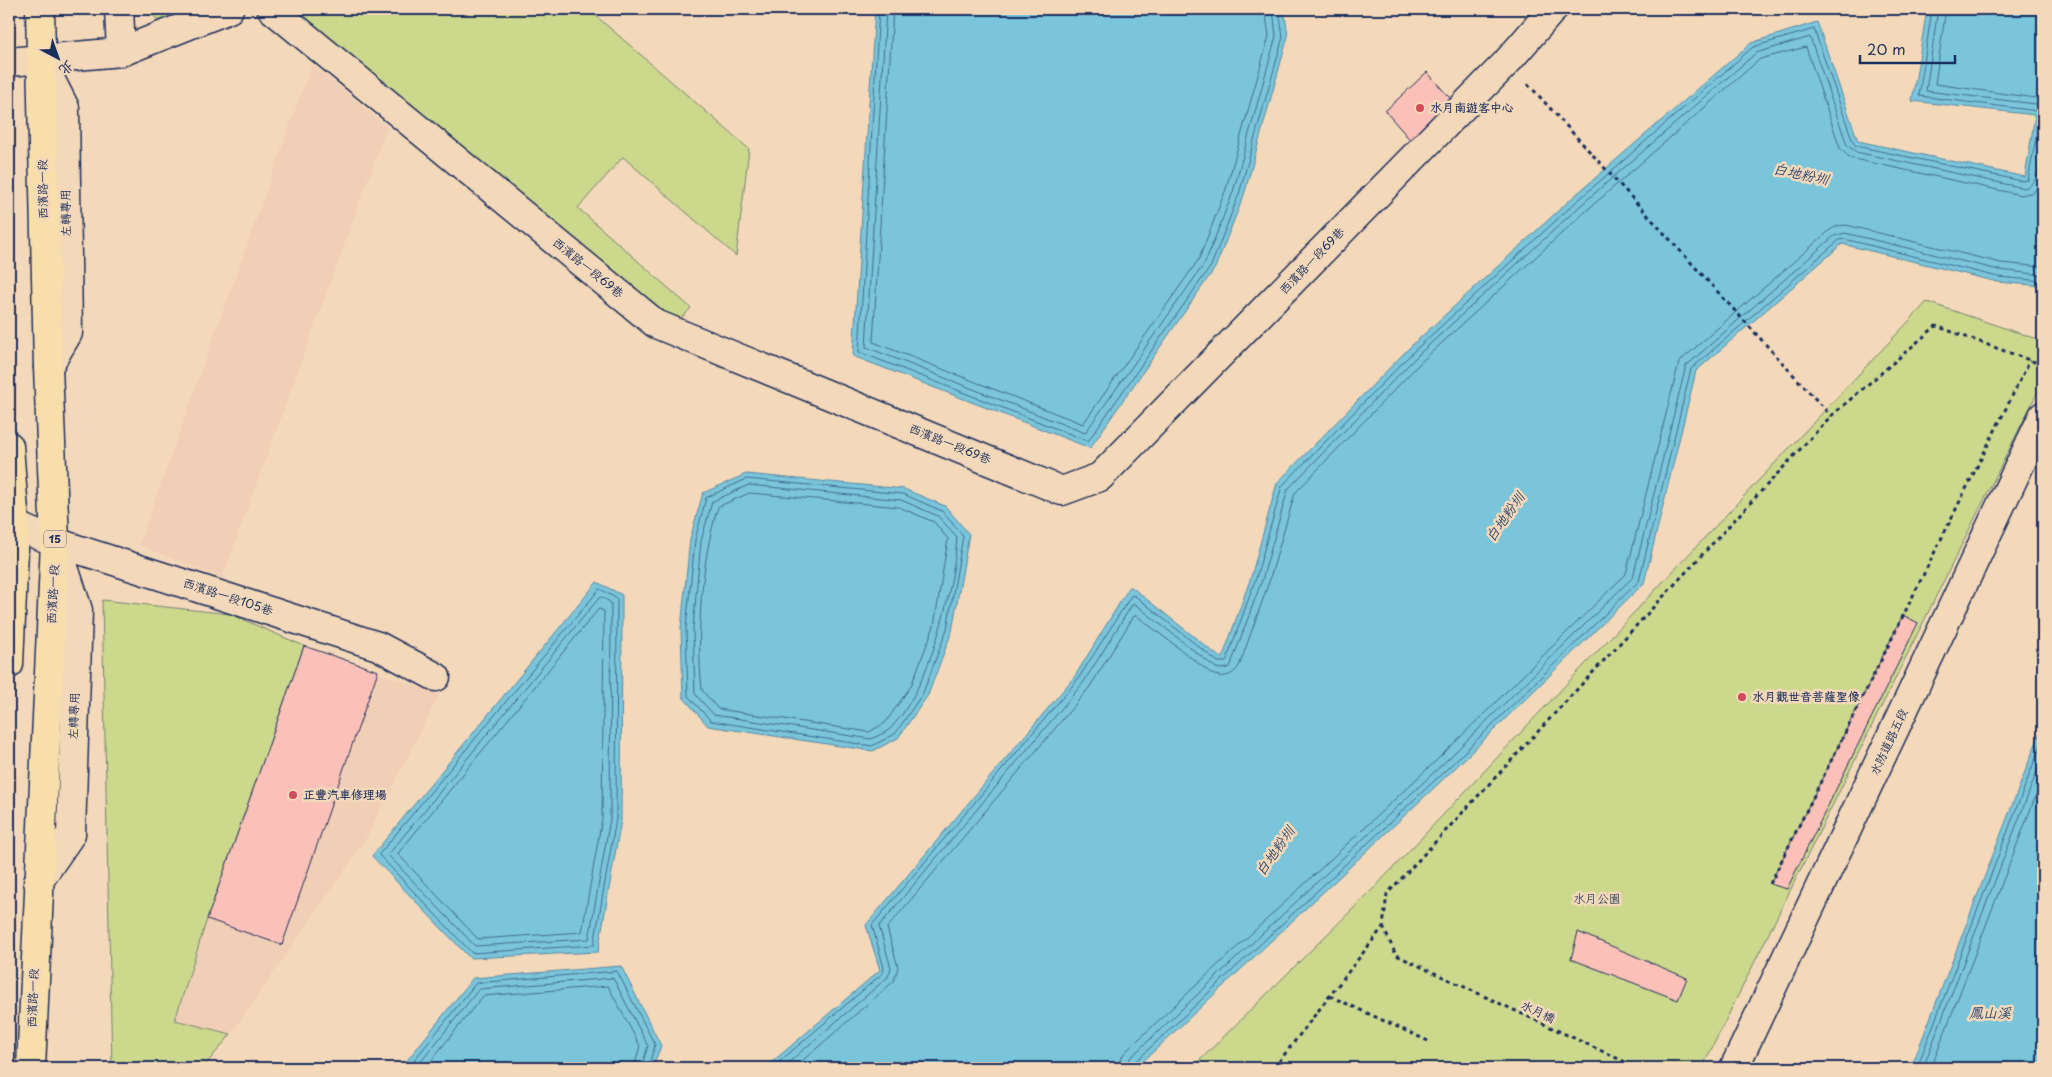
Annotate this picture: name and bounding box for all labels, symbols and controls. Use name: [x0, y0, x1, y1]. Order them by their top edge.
north arrow: [32, 32, 82, 82]
scale bar: [1860, 32, 1954, 64]
text: 20 m: [1867, 37, 1906, 60]
text: 北: [55, 56, 79, 81]
place label: 水月南遊客中心: [1430, 98, 1514, 116]
marker: 水月南遊客中心: [1414, 102, 1426, 114]
water label: 白地粉圳: [1772, 157, 1833, 190]
street label: 西濱路一段: [32, 159, 52, 219]
street label: 左轉專用: [56, 189, 74, 237]
street label: 西濱路一段69巷: [1275, 223, 1348, 298]
street label: 西濱路一段69巷: [549, 233, 628, 302]
street label: 西濱路一段69巷: [907, 418, 994, 468]
water label: 白地粉圳: [1480, 486, 1530, 546]
road number: 15: [44, 530, 66, 548]
street label: 西濱路一段: [41, 564, 63, 624]
street label: 西濱路一段105巷: [181, 573, 276, 619]
place label: 水月觀世音菩薩聖像: [1752, 687, 1860, 705]
marker: 水月觀世音菩薩聖像: [1736, 691, 1748, 703]
street label: 左轉專用: [63, 692, 83, 740]
street label: 水防道路五段: [1865, 705, 1911, 778]
place label: 正豐汽車修理場: [303, 785, 387, 803]
marker: 正豐汽車修理場: [287, 789, 299, 801]
water label: 白地粉圳: [1250, 820, 1300, 880]
park label: 水月公園: [1573, 889, 1621, 907]
street label: 西濱路一段: [22, 968, 42, 1028]
street label: 水月橋: [1518, 995, 1559, 1027]
water label: 鳳山溪: [1968, 1002, 2012, 1023]

